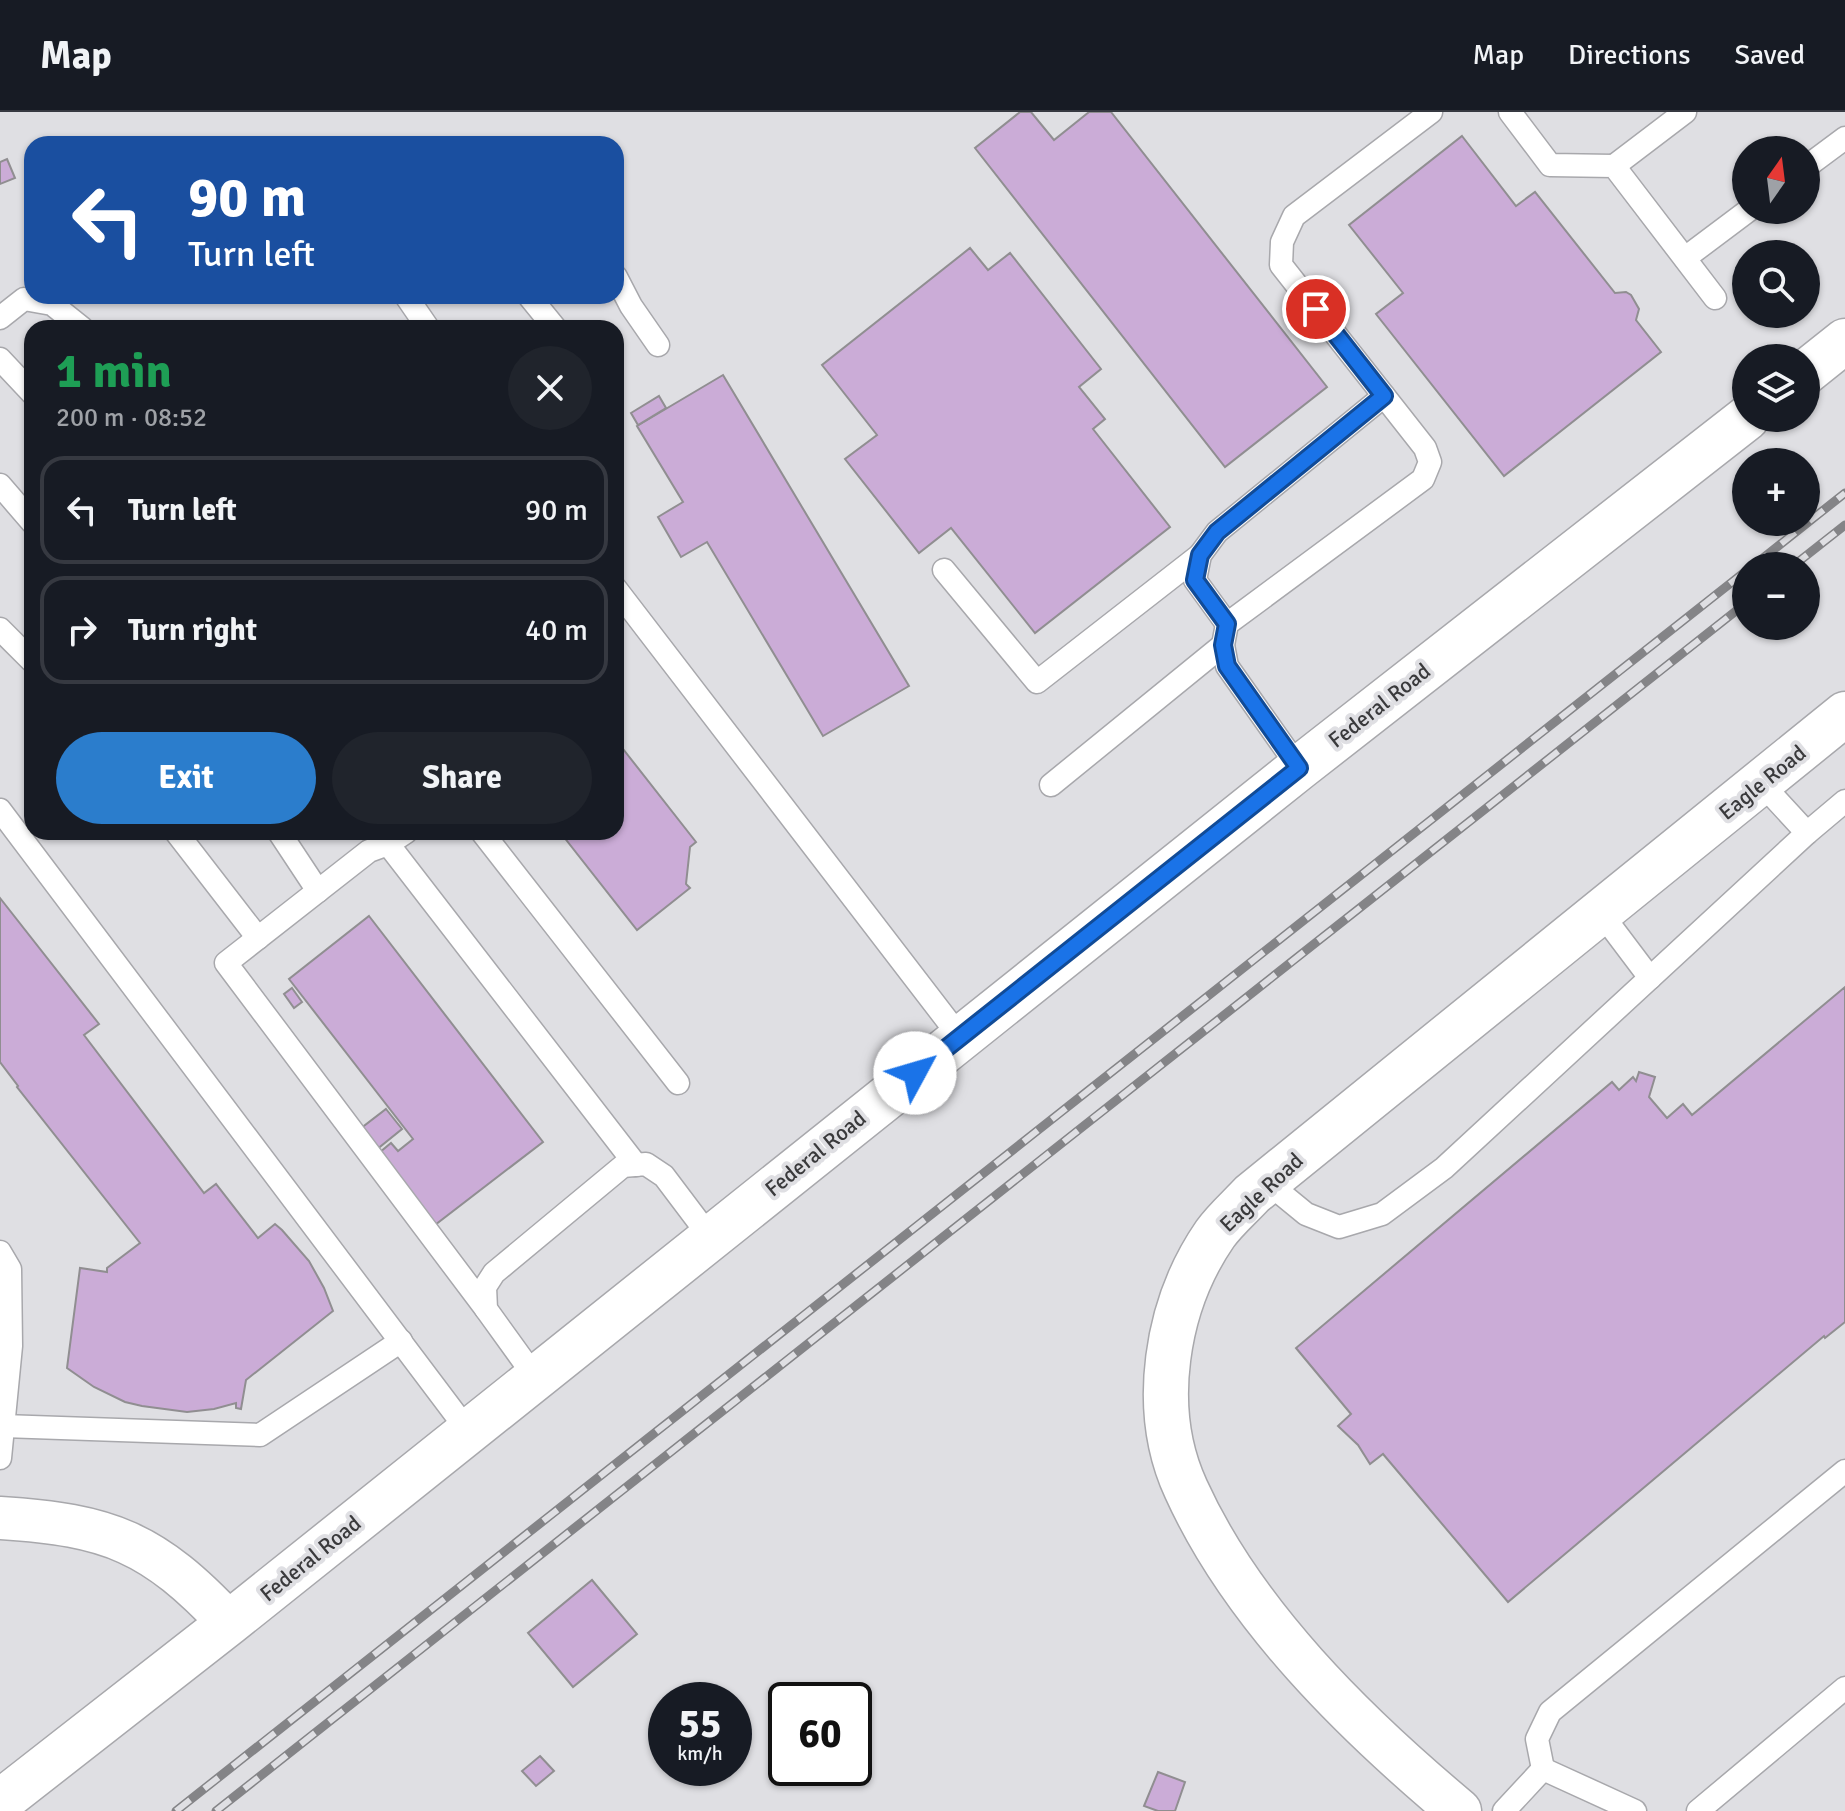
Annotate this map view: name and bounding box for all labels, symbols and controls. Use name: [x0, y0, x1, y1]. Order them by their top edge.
text: Map: [40, 32, 112, 79]
text: Map: [1472, 38, 1524, 72]
text: Directions: [1568, 38, 1690, 72]
text: Saved: [1734, 38, 1805, 72]
north arrow: [1732, 136, 1820, 224]
map controls: [1732, 136, 1820, 640]
text: 90 m: [188, 163, 306, 232]
icon: left: [56, 168, 160, 272]
text: Turn left: [188, 232, 315, 277]
button: search: [1732, 240, 1820, 328]
pin: [1282, 275, 1350, 343]
icon: arrive: [1294, 287, 1338, 331]
text: 1 min: [56, 342, 172, 401]
button: layers: [1732, 344, 1820, 432]
button: close: [508, 346, 592, 430]
text: 200 m · 08:52: [56, 402, 207, 434]
button: +: [1732, 448, 1820, 536]
icon: left: [60, 488, 104, 532]
text: Turn left: [128, 492, 237, 529]
text: 90 m: [525, 492, 588, 529]
button: −: [1732, 552, 1820, 640]
icon: right: [60, 608, 104, 652]
text: Turn right: [128, 612, 257, 649]
text: 40 m: [525, 612, 588, 649]
street label: Federal Road: [1323, 657, 1436, 754]
button: Exit: [56, 732, 316, 824]
button: Share: [332, 732, 592, 824]
street label: Eagle Road: [1713, 739, 1811, 826]
position arrow: [873, 1031, 957, 1115]
street label: Federal Road: [759, 1105, 871, 1202]
street label: Eagle Road: [1214, 1147, 1309, 1238]
street label: Federal Road: [254, 1510, 366, 1607]
speed limit sign: 60: [768, 1682, 872, 1786]
text: 55: [678, 1699, 722, 1749]
text: km/h: [677, 1741, 723, 1766]

